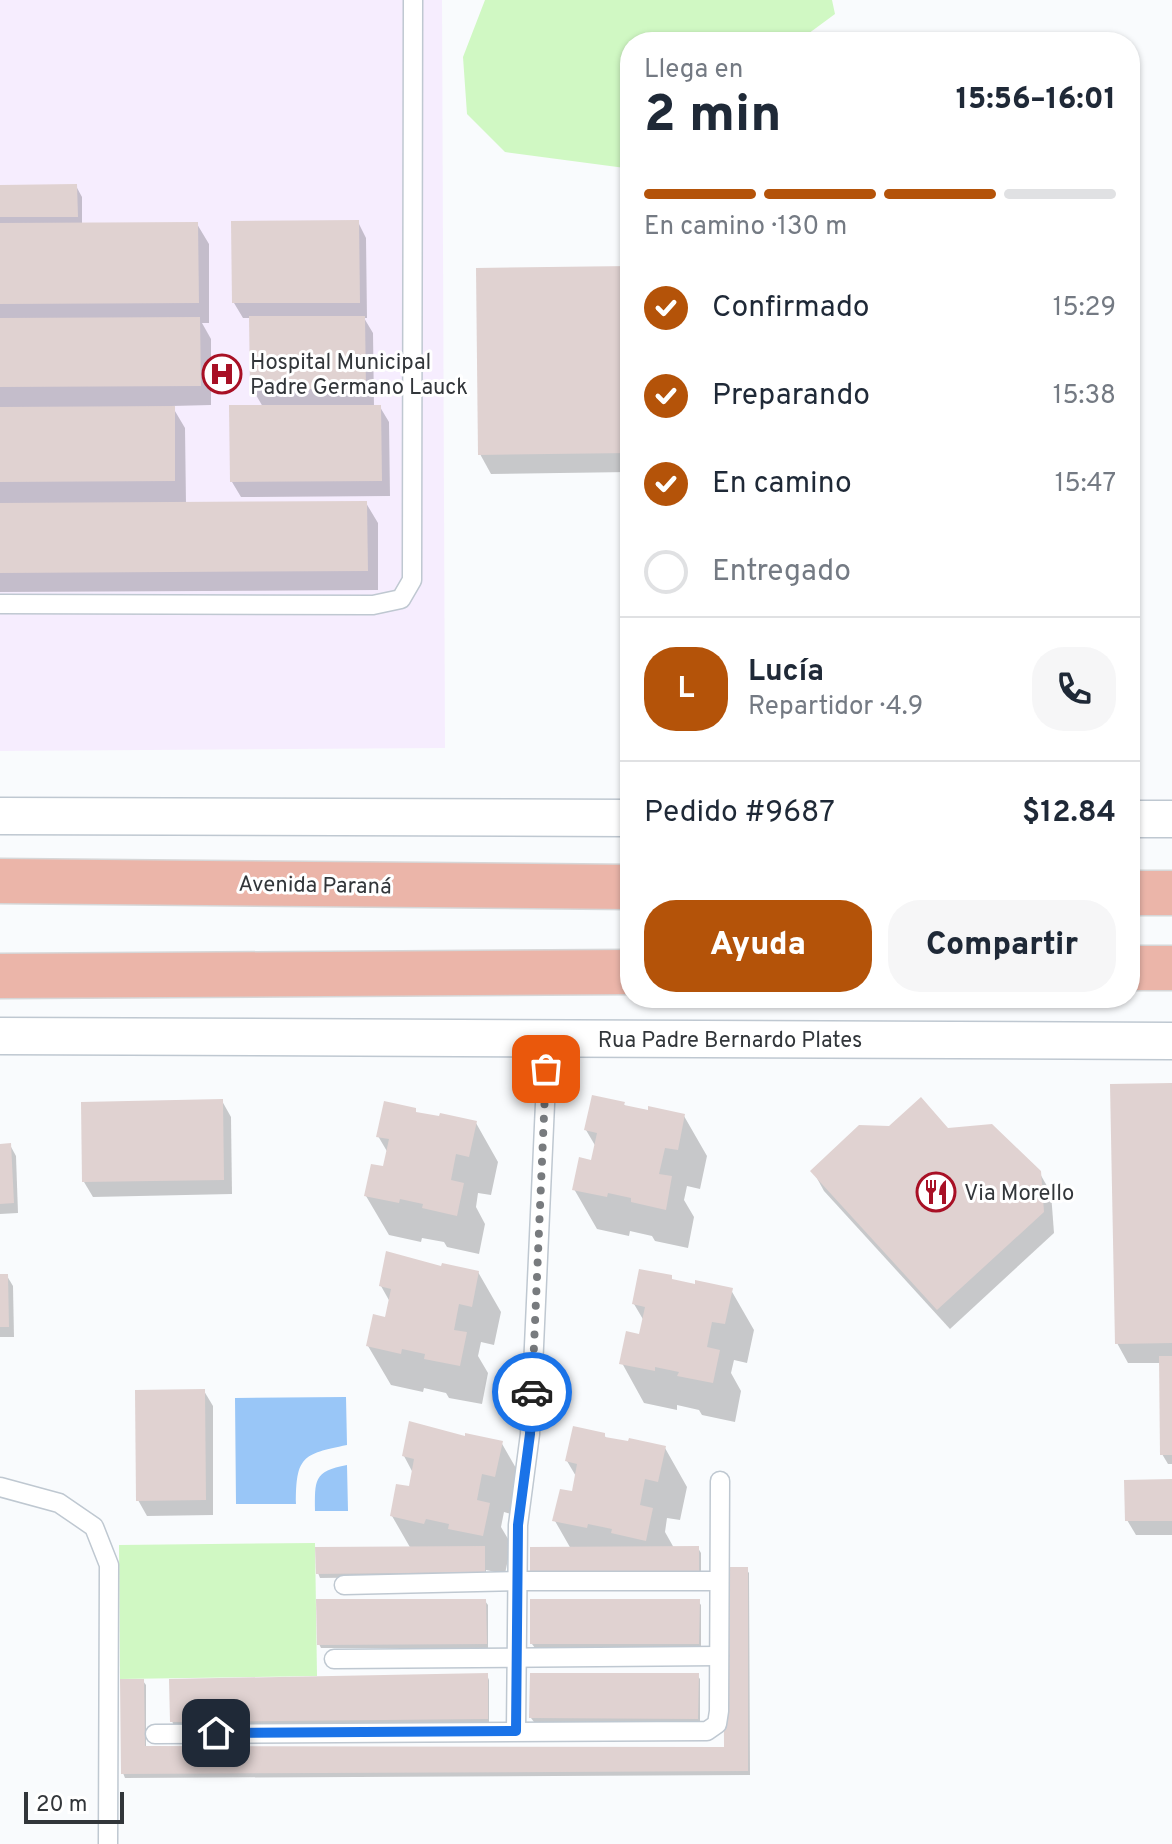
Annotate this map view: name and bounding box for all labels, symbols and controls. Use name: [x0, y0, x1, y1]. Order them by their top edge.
text: Llega en: [644, 54, 743, 87]
text: 15:56–16:01: [956, 82, 1116, 119]
text: 2 min: [644, 84, 782, 150]
text: En camino · 130 m: [644, 211, 847, 244]
icon: check: [644, 286, 688, 330]
text: Confirmado: [712, 290, 870, 327]
text: 15:29: [1053, 292, 1116, 325]
place label: Hospital Municipal Padre Germano Lauck: [250, 350, 468, 402]
hospital icon: Hospital Municipal Padre Germano Lauck: [201, 353, 243, 395]
icon: check: [644, 374, 688, 418]
text: Preparando: [712, 378, 870, 415]
text: 15:38: [1053, 380, 1116, 413]
icon: check: [644, 462, 688, 506]
text: En camino: [712, 466, 852, 503]
text: 15:47: [1055, 468, 1116, 501]
text: Entregado: [712, 554, 851, 591]
button: phone: [1032, 647, 1116, 731]
text: Lucía: [748, 654, 824, 691]
text: L: [678, 671, 694, 708]
text: Repartidor · 4.9: [748, 691, 923, 724]
text: Pedido #9687: [644, 795, 835, 832]
text: $12.84: [1022, 795, 1116, 832]
street label: Avenida Paraná: [238, 872, 392, 901]
button: Ayuda: [644, 900, 872, 992]
button: Compartir: [888, 900, 1116, 992]
street label: Rua Padre Bernardo Plates: [598, 1028, 862, 1055]
pin: [512, 1035, 580, 1103]
icon: bag: [524, 1047, 568, 1091]
restaurant icon: Via Morello: [915, 1171, 957, 1213]
place label: Via Morello: [964, 1181, 1074, 1208]
courier: [492, 1352, 572, 1432]
icon: car: [510, 1370, 554, 1414]
pin: [182, 1699, 250, 1767]
icon: home: [194, 1711, 238, 1755]
scale bar: [24, 1788, 124, 1824]
text: 20 m: [36, 1792, 87, 1819]

